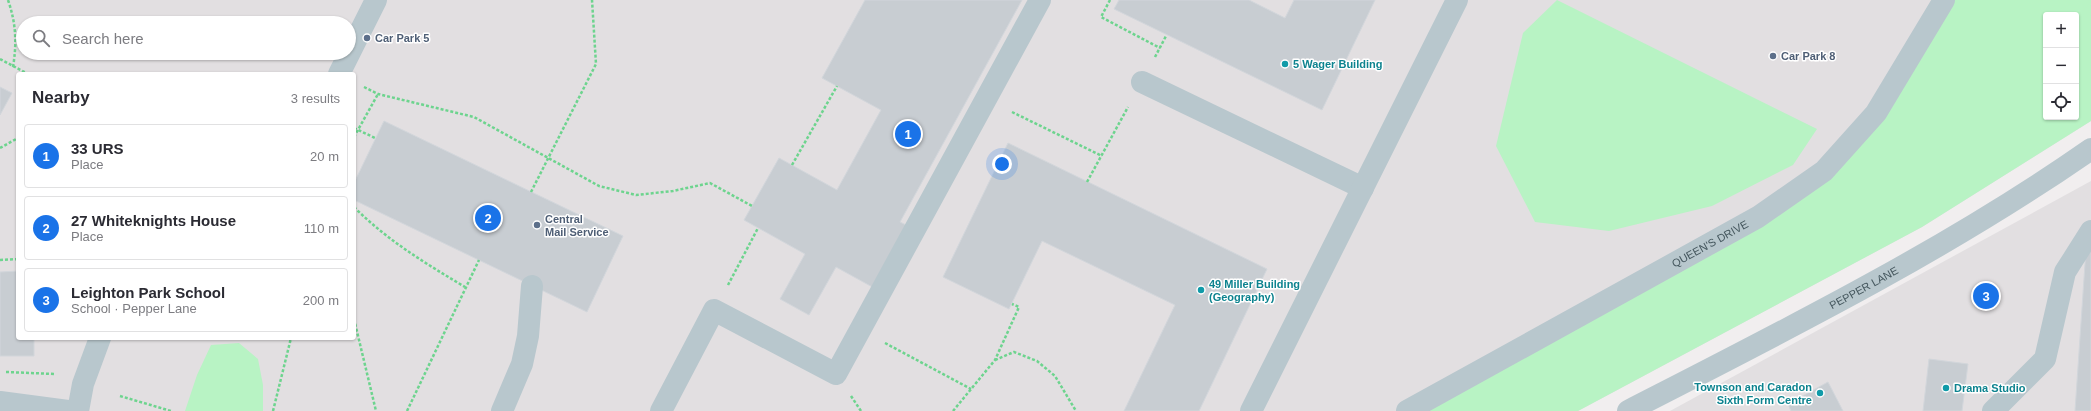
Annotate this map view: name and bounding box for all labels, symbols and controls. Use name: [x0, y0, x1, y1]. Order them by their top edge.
map controls: [2043, 12, 2079, 120]
button: +: [2043, 12, 2079, 48]
search box: [16, 16, 356, 60]
icon: search: [30, 27, 52, 49]
text: Search here: [62, 30, 144, 47]
place label: Car Park 5: [375, 32, 429, 44]
marker: Car Park 5: [362, 33, 372, 43]
button: −: [2043, 48, 2079, 84]
place label: Car Park 8: [1781, 50, 1835, 62]
marker: Car Park 8: [1768, 51, 1778, 61]
place label: 5 Wager Building: [1293, 58, 1382, 70]
marker: 5 Wager Building: [1280, 59, 1290, 69]
button: locate: [2043, 84, 2079, 120]
text: Nearby: [32, 88, 90, 107]
text: 3 results: [291, 91, 340, 106]
pin: 1: [895, 119, 921, 149]
text: 33 URS: [71, 140, 124, 157]
text: 1: [42, 149, 50, 164]
text: 20 m: [310, 149, 339, 164]
your location: [992, 154, 1012, 174]
text: Place: [71, 157, 104, 172]
pin: 2: [475, 203, 501, 233]
text: 27 Whiteknights House: [71, 212, 236, 229]
place label: Central Mail Service: [545, 213, 609, 238]
street label: QUEEN'S DRIVE: [1670, 218, 1750, 270]
marker: Central Mail Service: [532, 220, 542, 230]
text: 2: [42, 221, 50, 236]
text: 110 m: [304, 221, 339, 236]
text: Place: [71, 229, 104, 244]
street label: PEPPER LANE: [1827, 264, 1900, 311]
place label: 49 Miller Building (Geography): [1209, 278, 1300, 303]
pin: 3: [1973, 281, 1999, 311]
text: Leighton Park School: [71, 284, 225, 301]
marker: 49 Miller Building (Geography): [1196, 285, 1206, 295]
text: 3: [42, 293, 50, 308]
text: 200 m: [303, 293, 339, 308]
text: School · Pepper Lane: [71, 301, 197, 316]
place label: Townson and Caradon Sixth Form Centre: [1694, 381, 1812, 406]
place label: Drama Studio: [1954, 382, 2026, 394]
marker: Drama Studio: [1941, 383, 1951, 393]
marker: Townson and Caradon Sixth Form Centre: [1815, 388, 1825, 398]

